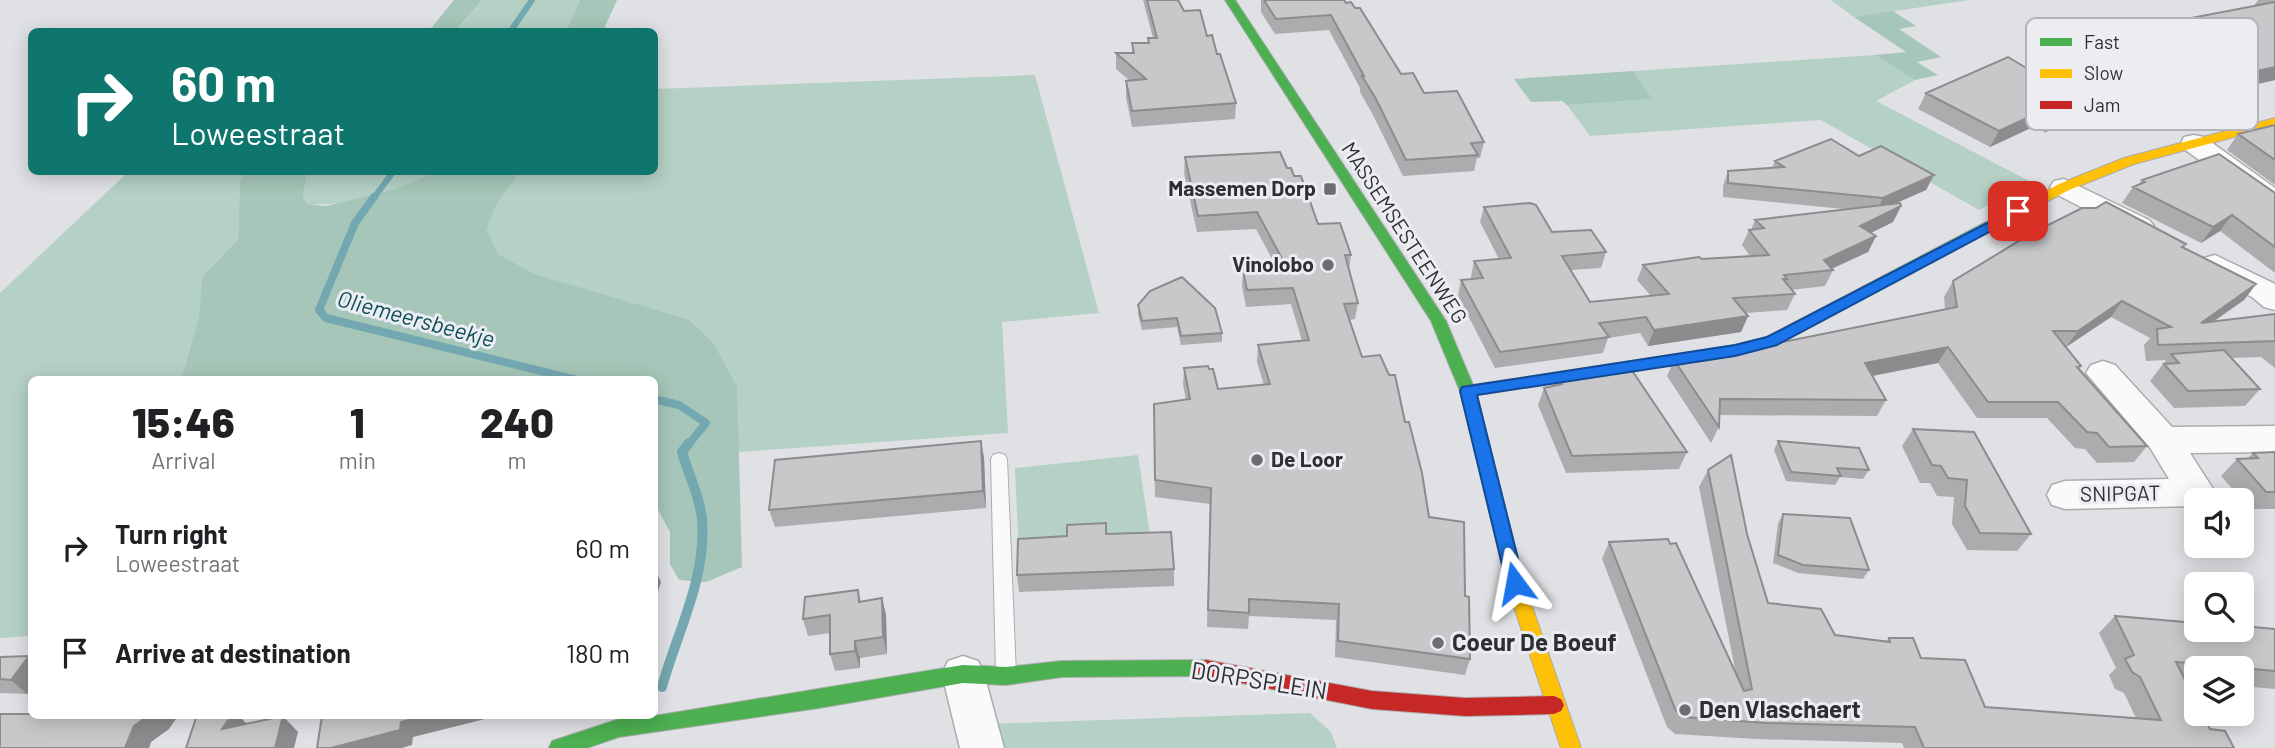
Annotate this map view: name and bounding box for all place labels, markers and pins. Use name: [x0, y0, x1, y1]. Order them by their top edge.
place label: Massemen Dorp: [1168, 175, 1316, 200]
marker: Massemen Dorp: [1322, 181, 1338, 197]
pin: [1988, 181, 2048, 241]
place label: Vinolobo: [1232, 251, 1314, 276]
marker: Vinolobo: [1320, 257, 1336, 273]
place label: De Loor: [1271, 446, 1343, 471]
marker: De Loor: [1249, 452, 1265, 468]
place label: Coeur De Boeuf: [1452, 627, 1617, 656]
marker: Coeur De Boeuf: [1430, 635, 1446, 651]
place label: Den Vlaschaert: [1699, 694, 1861, 723]
marker: Den Vlaschaert: [1677, 702, 1693, 718]

